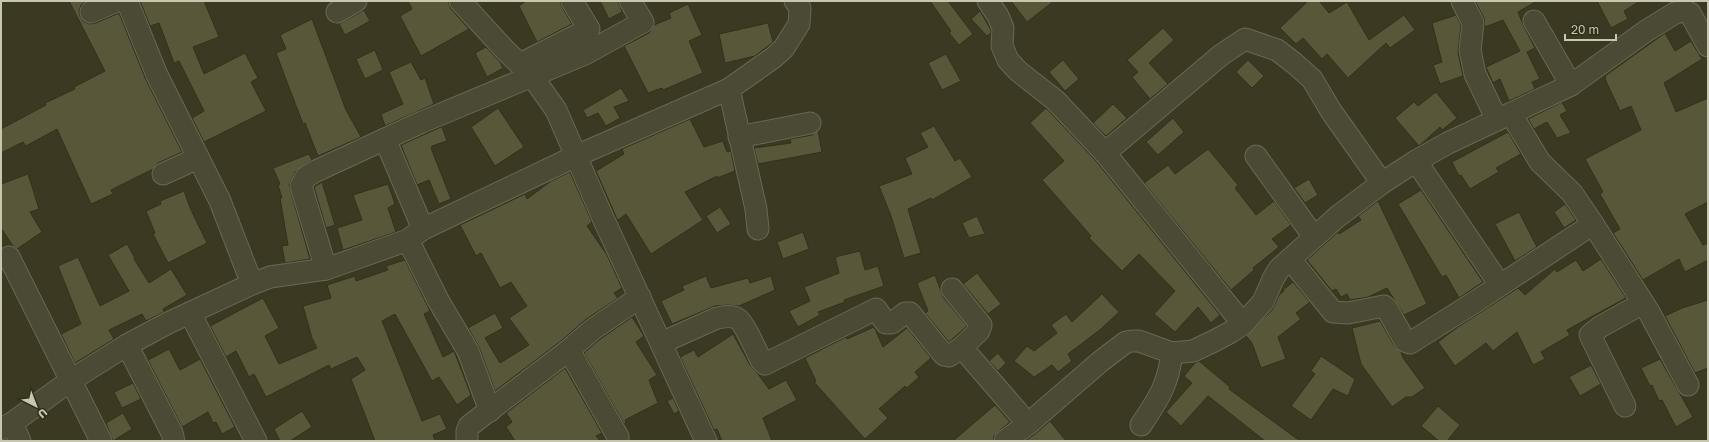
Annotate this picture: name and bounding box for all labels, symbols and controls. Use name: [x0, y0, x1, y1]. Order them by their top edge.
scale bar: [1565, 16, 1616, 42]
text: 20 m: [1571, 22, 1599, 37]
north arrow: [16, 386, 56, 426]
text: U: [36, 406, 50, 421]

